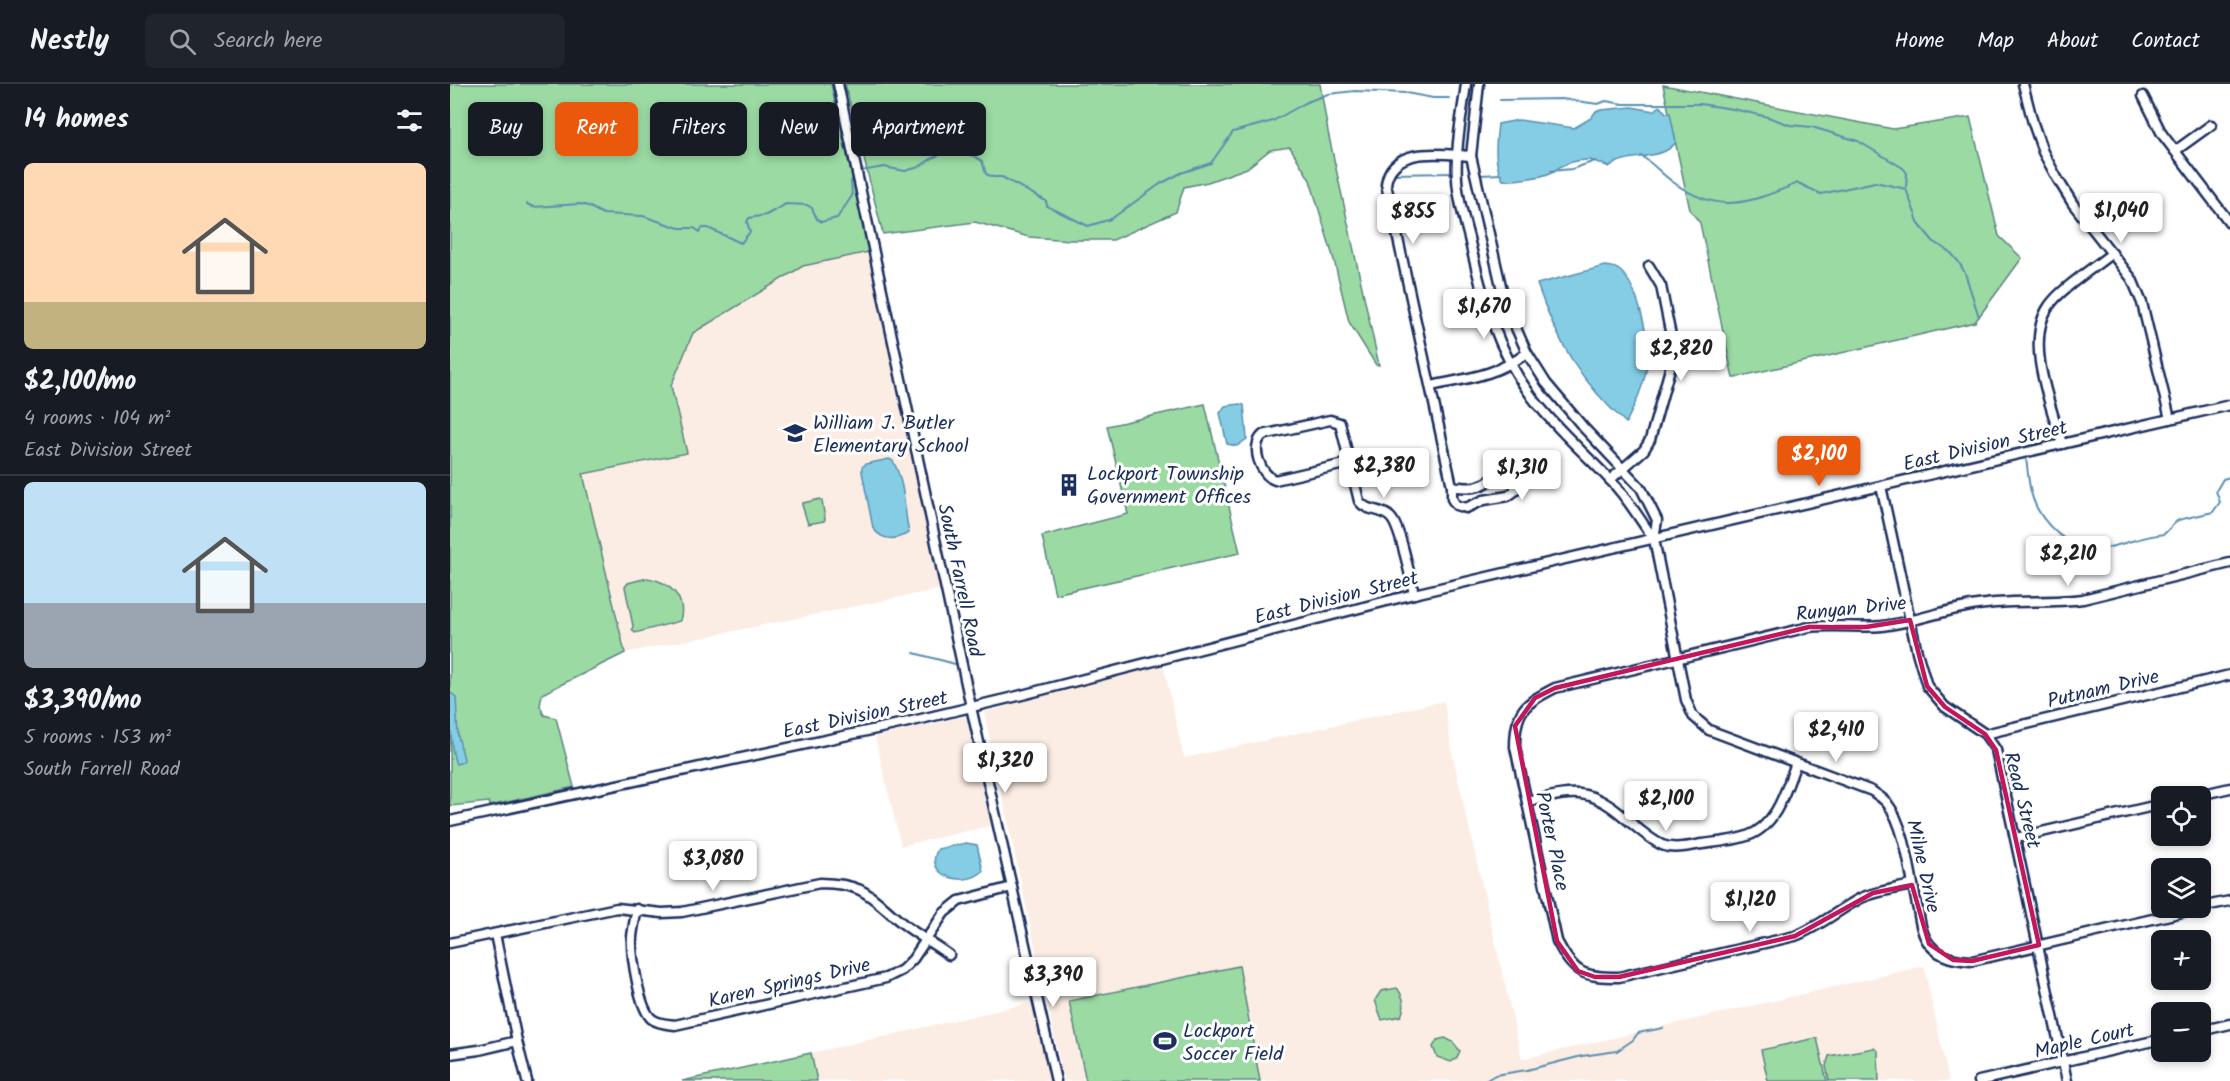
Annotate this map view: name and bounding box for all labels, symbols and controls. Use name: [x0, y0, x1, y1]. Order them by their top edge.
search box: [145, 14, 565, 68]
text: Nestly: [30, 19, 109, 64]
text: Search here: [214, 24, 323, 59]
icon: search: [166, 25, 199, 58]
text: Home: [1895, 25, 1944, 58]
text: Map: [1977, 25, 2014, 58]
text: About: [2047, 25, 2098, 58]
text: Contact: [2131, 25, 2200, 58]
text: 14 homes: [24, 99, 129, 141]
chip: Buy: [468, 102, 543, 156]
chip: Rent: [555, 102, 638, 156]
chip: Filters: [650, 102, 747, 156]
chip: New: [759, 102, 839, 156]
chip: Apartment: [851, 102, 986, 156]
icon: filters: [393, 104, 426, 137]
pin: $1,040: [2072, 193, 2170, 244]
pin: $855: [1377, 194, 1449, 245]
text: $1,040: [2094, 196, 2148, 228]
text: $855: [1391, 197, 1435, 229]
icon: home: [171, 202, 279, 310]
pin: $1,670: [1435, 289, 1533, 340]
text: $1,670: [1457, 292, 1511, 324]
pin: $2,820: [1632, 331, 1730, 382]
text: $2,820: [1650, 334, 1712, 366]
text: $2,100/mo: [24, 361, 136, 403]
text: 4 rooms · 104 m²: [24, 403, 170, 435]
place label: William J. Butler Elementary School: [813, 408, 969, 463]
street label: East Division Street: [1900, 412, 2071, 481]
school or university icon: William J. Butler Elementary School: [782, 420, 808, 446]
text: East Division Street: [24, 435, 192, 467]
pin: $2,100: [1770, 436, 1868, 487]
text: $2,100: [1791, 439, 1847, 471]
pin: $2,380: [1335, 448, 1433, 499]
pin: $1,310: [1473, 450, 1571, 501]
text: $2,380: [1353, 451, 1415, 483]
text: $1,310: [1497, 453, 1547, 485]
place label: Lockport Township Government Offices: [1087, 459, 1252, 514]
building icon: Lockport Township Government Offices: [1056, 472, 1082, 498]
street label: South Farrell Road: [927, 501, 991, 661]
icon: home: [171, 521, 279, 629]
pin: $2,210: [2019, 536, 2117, 587]
text: $2,210: [2040, 539, 2096, 571]
street label: East Division Street: [1251, 563, 1422, 635]
street label: Runyan Drive: [1794, 588, 1908, 632]
street label: Putnam Drive: [2044, 662, 2163, 718]
text: $3,390/mo: [24, 680, 142, 722]
street label: East Division Street: [780, 683, 951, 749]
pin: $2,410: [1787, 712, 1885, 763]
text: $2,410: [1808, 715, 1864, 747]
text: 5 rooms · 153 m²: [24, 722, 171, 754]
pin: $1,320: [956, 743, 1054, 794]
text: $1,320: [977, 746, 1033, 778]
street label: Read Street: [1994, 749, 2049, 853]
text: South Farrell Road: [24, 754, 180, 786]
pin: $2,100: [1617, 781, 1715, 832]
text: $2,100: [1638, 784, 1694, 816]
map controls: [2151, 786, 2211, 1062]
button: locate: [2151, 786, 2211, 846]
street label: Porter Place: [1525, 789, 1577, 894]
street label: Milne Drive: [1896, 817, 1948, 916]
pin: $3,080: [664, 841, 762, 892]
text: $3,080: [683, 844, 743, 876]
button: layers: [2151, 858, 2211, 918]
pin: $1,120: [1701, 882, 1799, 933]
text: $1,120: [1724, 885, 1776, 917]
button: +: [2151, 930, 2211, 990]
street label: Karen Springs Drive: [705, 950, 874, 1018]
pin: $3,390: [1004, 957, 1102, 1008]
text: $3,390: [1023, 960, 1083, 992]
button: −: [2151, 1002, 2211, 1062]
street label: Maple Court: [2031, 1015, 2138, 1069]
place label: Lockport Soccer Field: [1183, 1016, 1284, 1071]
sports icon: Lockport Soccer Field: [1152, 1028, 1178, 1054]

